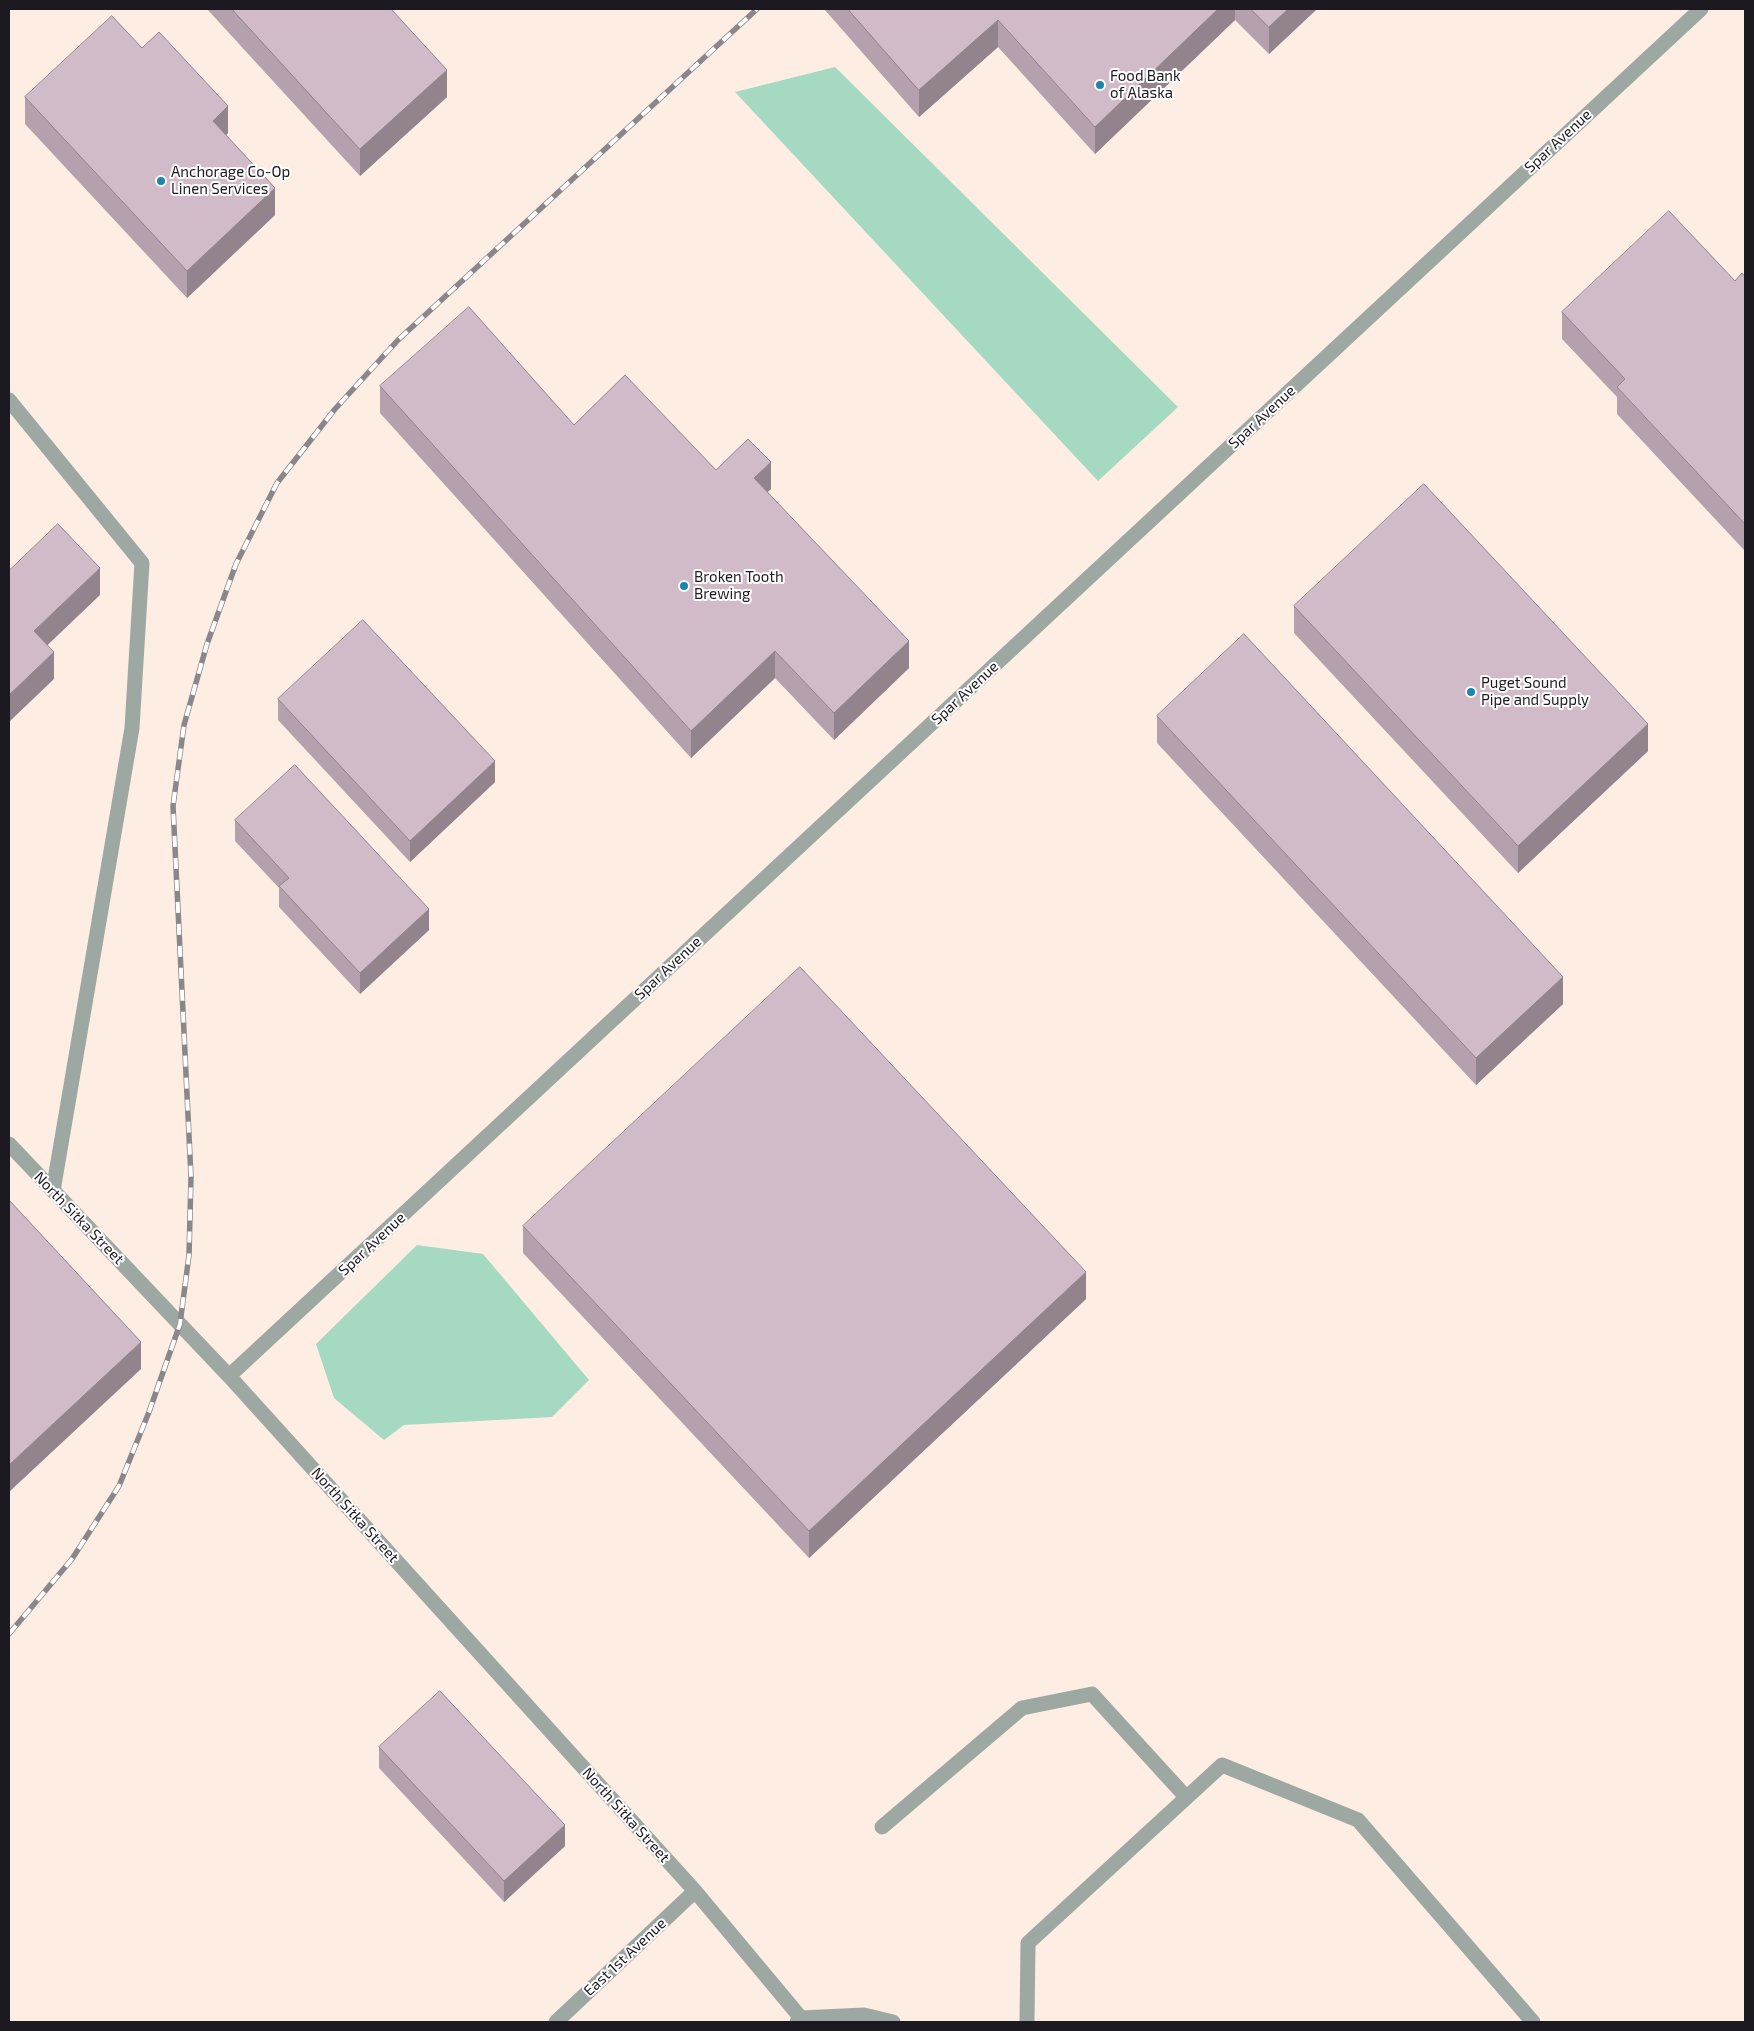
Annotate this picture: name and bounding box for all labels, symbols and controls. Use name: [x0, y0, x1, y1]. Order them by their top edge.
place label: Food Bank of Alaska: [1110, 67, 1181, 102]
marker: Food Bank of Alaska: [1094, 79, 1106, 91]
street label: Spar Avenue: [1521, 105, 1595, 177]
place label: Anchorage Co-Op Linen Services: [171, 163, 290, 198]
marker: Anchorage Co-Op Linen Services: [155, 175, 167, 187]
street label: Spar Avenue: [1225, 381, 1299, 453]
place label: Broken Tooth Brewing: [694, 568, 784, 603]
marker: Broken Tooth Brewing: [678, 580, 690, 592]
street label: Spar Avenue: [928, 657, 1002, 729]
place label: Puget Sound Pipe and Supply: [1481, 674, 1589, 709]
marker: Puget Sound Pipe and Supply: [1465, 686, 1477, 698]
street label: Spar Avenue: [631, 932, 705, 1004]
street label: North Sitka Street: [30, 1168, 128, 1268]
street label: Spar Avenue: [335, 1208, 409, 1280]
street label: North Sitka Street: [308, 1464, 402, 1566]
street label: North Sitka Street: [579, 1764, 673, 1866]
street label: East 1st Avenue: [580, 1914, 670, 2000]

